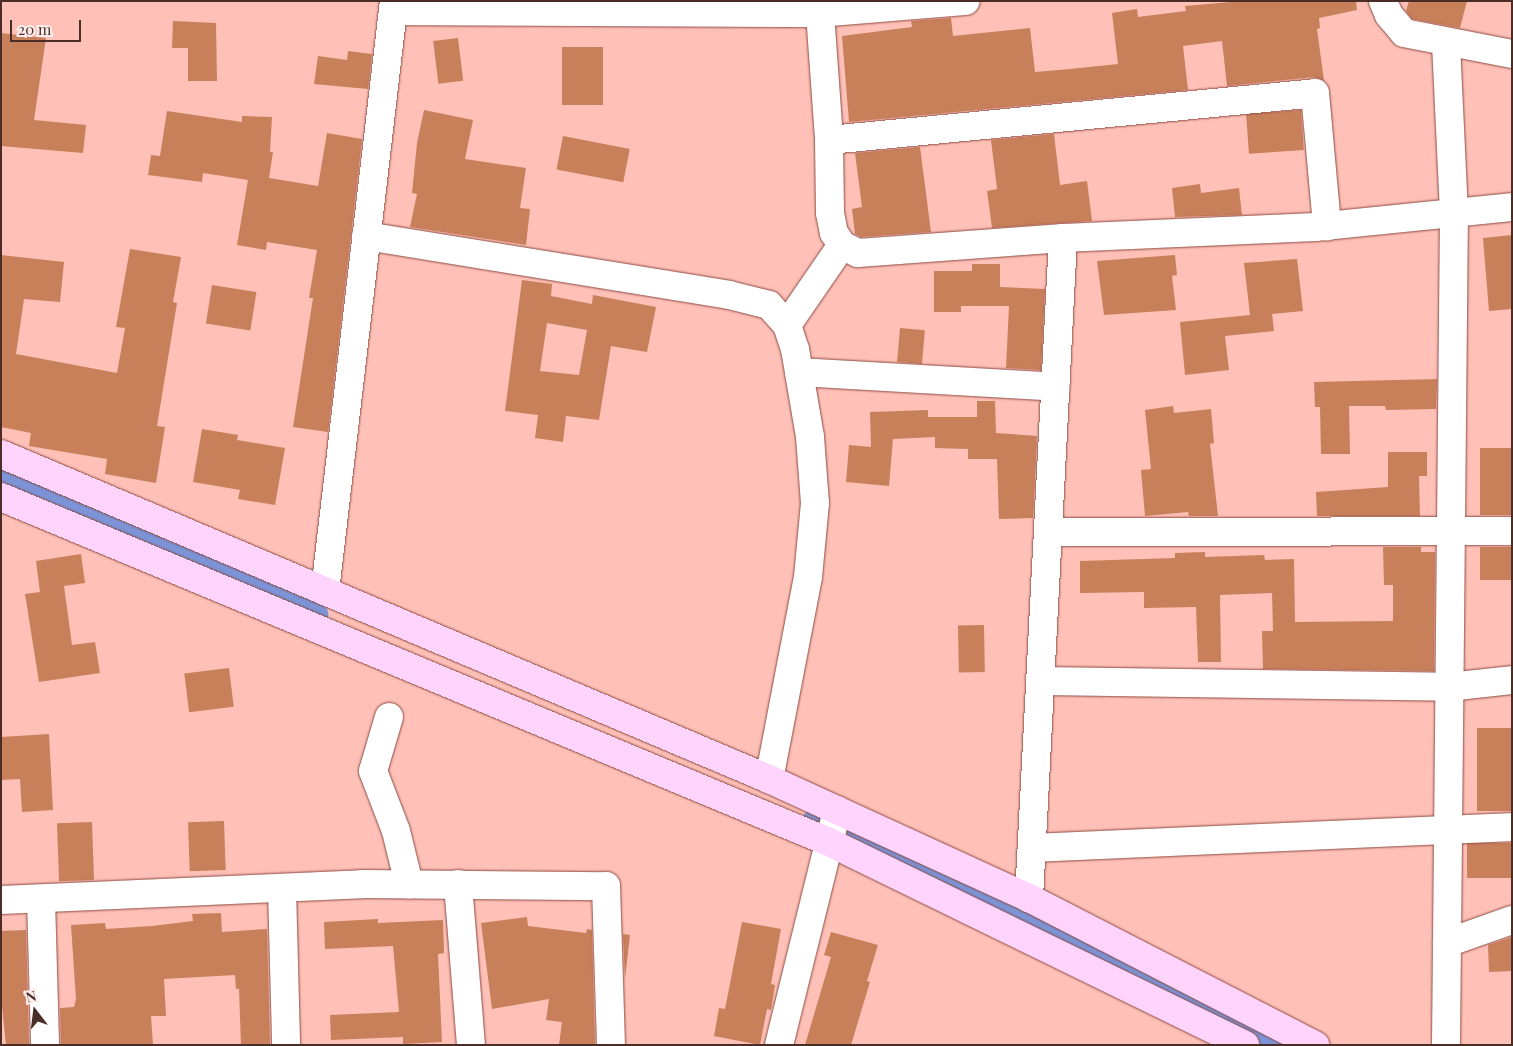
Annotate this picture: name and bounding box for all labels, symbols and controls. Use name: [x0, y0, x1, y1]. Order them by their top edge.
scale bar: [12, 10, 84, 42]
text: 20 m: [18, 19, 51, 39]
north arrow: [10, 986, 60, 1036]
text: N: [24, 986, 38, 1007]

